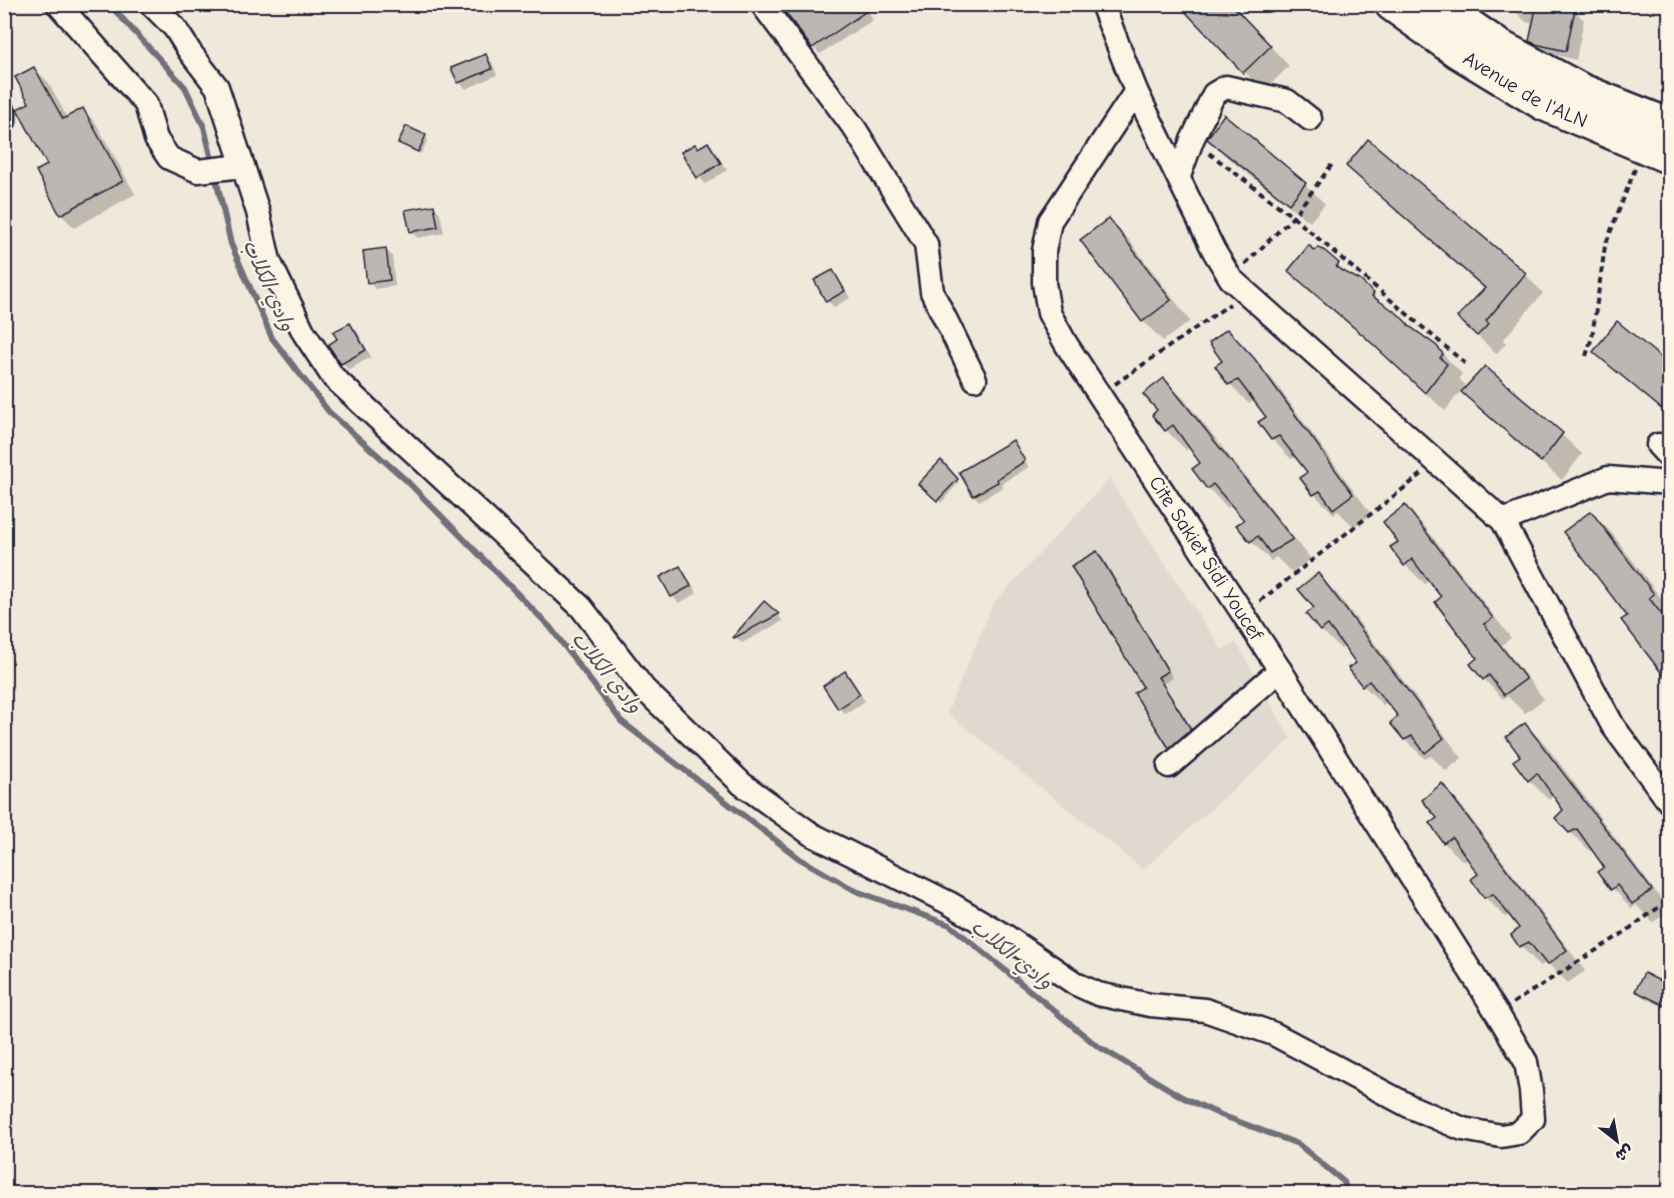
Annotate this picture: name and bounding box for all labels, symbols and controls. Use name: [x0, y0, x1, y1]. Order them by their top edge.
street label: Avenue de l'ALN: [1459, 46, 1591, 132]
water label: وادي الكلاب: [235, 235, 300, 336]
street label: Cite Sakiet Sidi Youcef: [1144, 472, 1268, 645]
water label: وادي الكلاب: [565, 626, 647, 720]
water label: وادي الكلاب: [965, 914, 1058, 997]
north arrow: [1587, 1111, 1647, 1171]
text: ش: [1612, 1141, 1636, 1165]

